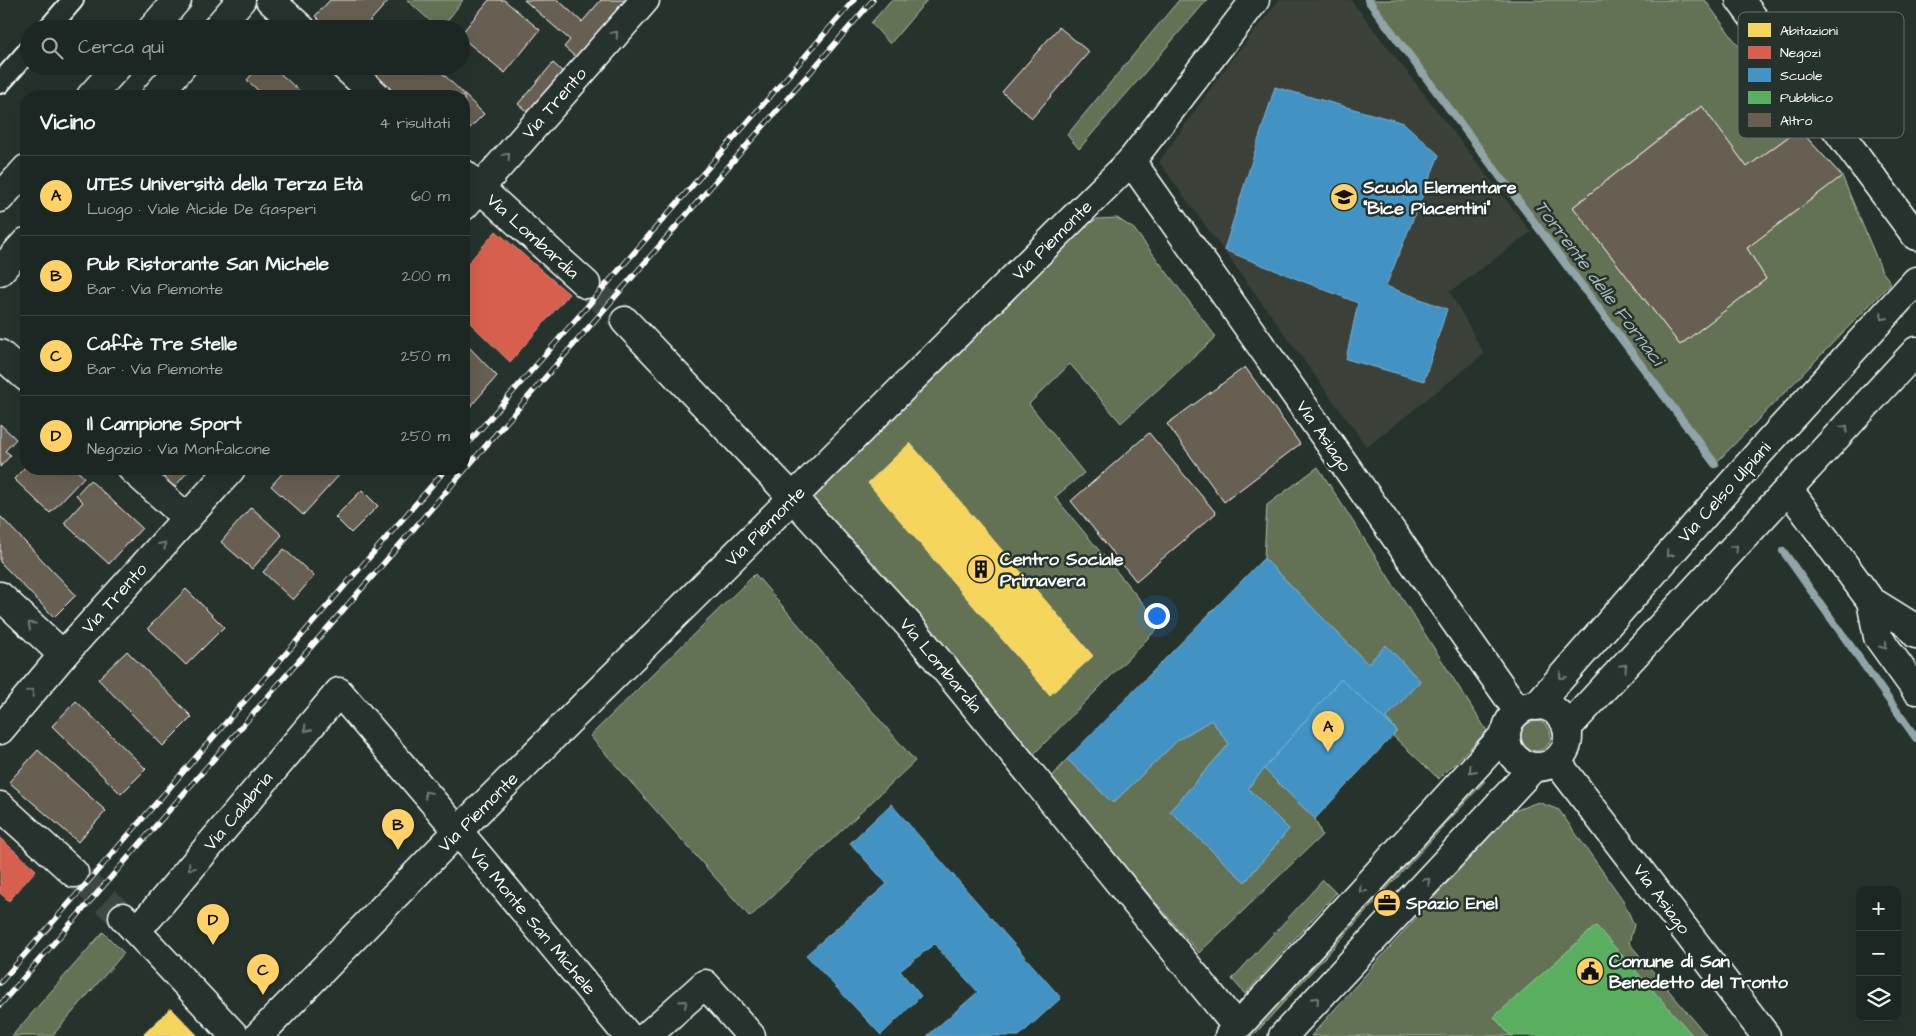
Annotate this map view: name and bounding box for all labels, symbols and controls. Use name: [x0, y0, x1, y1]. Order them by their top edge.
legend: [1738, 12, 1904, 138]
search box: [20, 20, 470, 75]
text: Abitazioni: [1780, 21, 1838, 41]
one-way arrow: [609, 31, 618, 40]
icon: search: [38, 34, 66, 62]
text: Cerca qui: [78, 34, 164, 61]
text: Negozi: [1780, 43, 1821, 63]
street label: Via Trento: [516, 62, 593, 145]
text: Scuole: [1780, 66, 1823, 86]
text: Pubblico: [1780, 88, 1833, 108]
text: Vicino: [40, 108, 95, 137]
text: Altro: [1780, 111, 1813, 131]
text: 4 risultati: [379, 112, 450, 134]
one-way arrow: [502, 153, 511, 162]
text: UTES Università della Terza Età: [87, 171, 363, 198]
place label: Scuola Elementare "Bice Piacentini": [1362, 175, 1517, 221]
school or university icon: Scuola Elementare "Bice Piacentini": [1329, 182, 1359, 212]
text: A: [51, 185, 61, 207]
text: 60 m: [411, 185, 450, 207]
street label: Via Lombardia: [481, 188, 585, 285]
street label: Via Piemonte: [1007, 194, 1098, 286]
water label: Torrente delle Fornaci: [1528, 194, 1671, 373]
text: Luogo · Viale Alcide De Gasperi: [87, 198, 316, 220]
text: Pub Ristorante San Michele: [87, 251, 329, 278]
text: B: [50, 265, 62, 287]
text: 200 m: [402, 265, 450, 287]
text: Bar · Via Piemonte: [87, 278, 223, 300]
one-way arrow: [1880, 311, 1889, 320]
text: Caffè Tre Stelle: [87, 331, 237, 358]
text: C: [50, 345, 62, 367]
text: 250 m: [401, 345, 450, 367]
text: Bar · Via Piemonte: [87, 358, 223, 380]
street label: Via Asiago: [1289, 395, 1357, 478]
text: Il Campione Sport: [87, 411, 242, 438]
text: D: [51, 425, 61, 447]
text: 250 m: [401, 425, 450, 447]
one-way arrow: [1839, 425, 1848, 434]
street label: Via Celso Ulpiani: [1672, 436, 1777, 548]
text: Negozio · Via Monfalcone: [87, 438, 271, 460]
street label: Via Piemonte: [720, 480, 811, 572]
one-way arrow: [157, 541, 166, 550]
one-way arrow: [1729, 544, 1738, 553]
place label: Centro Sociale Primavera: [1000, 547, 1124, 593]
one-way arrow: [1666, 549, 1675, 558]
building icon: Centro Sociale Primavera: [966, 554, 996, 584]
street label: Via Trento: [76, 557, 153, 639]
your location: [1144, 603, 1170, 629]
street label: Via Lombardia: [893, 612, 988, 718]
one-way arrow: [28, 622, 37, 631]
one-way arrow: [1878, 641, 1888, 650]
one-way arrow: [1618, 663, 1627, 672]
one-way arrow: [1558, 671, 1567, 680]
one-way arrow: [26, 689, 35, 698]
pin: A: [1312, 711, 1344, 752]
one-way arrow: [304, 724, 313, 733]
one-way arrow: [1469, 765, 1478, 774]
street label: Via Calabria: [198, 766, 279, 856]
street label: Via Piemonte: [433, 766, 524, 858]
one-way arrow: [423, 791, 432, 800]
pin: B: [382, 809, 414, 850]
street label: Via Monte San Michele: [463, 842, 602, 1001]
street label: Via Asiago: [1626, 859, 1696, 940]
one-way arrow: [188, 861, 197, 870]
one-way arrow: [1421, 878, 1430, 887]
one-way arrow: [1359, 885, 1368, 894]
map controls: [1856, 886, 1901, 1021]
button: +: [1856, 886, 1901, 931]
office icon: Spazio Enel: [1372, 888, 1402, 918]
place label: Spazio Enel: [1405, 891, 1498, 916]
pin: D: [197, 904, 229, 945]
button: −: [1856, 931, 1901, 976]
place label: Comune di San Benedetto del Tronto: [1609, 949, 1789, 995]
pin: C: [247, 954, 279, 995]
public building icon: Comune di San Benedetto del Tronto: [1575, 956, 1605, 986]
button: layers: [1856, 976, 1901, 1021]
one-way arrow: [1310, 997, 1319, 1006]
one-way arrow: [678, 1000, 687, 1009]

